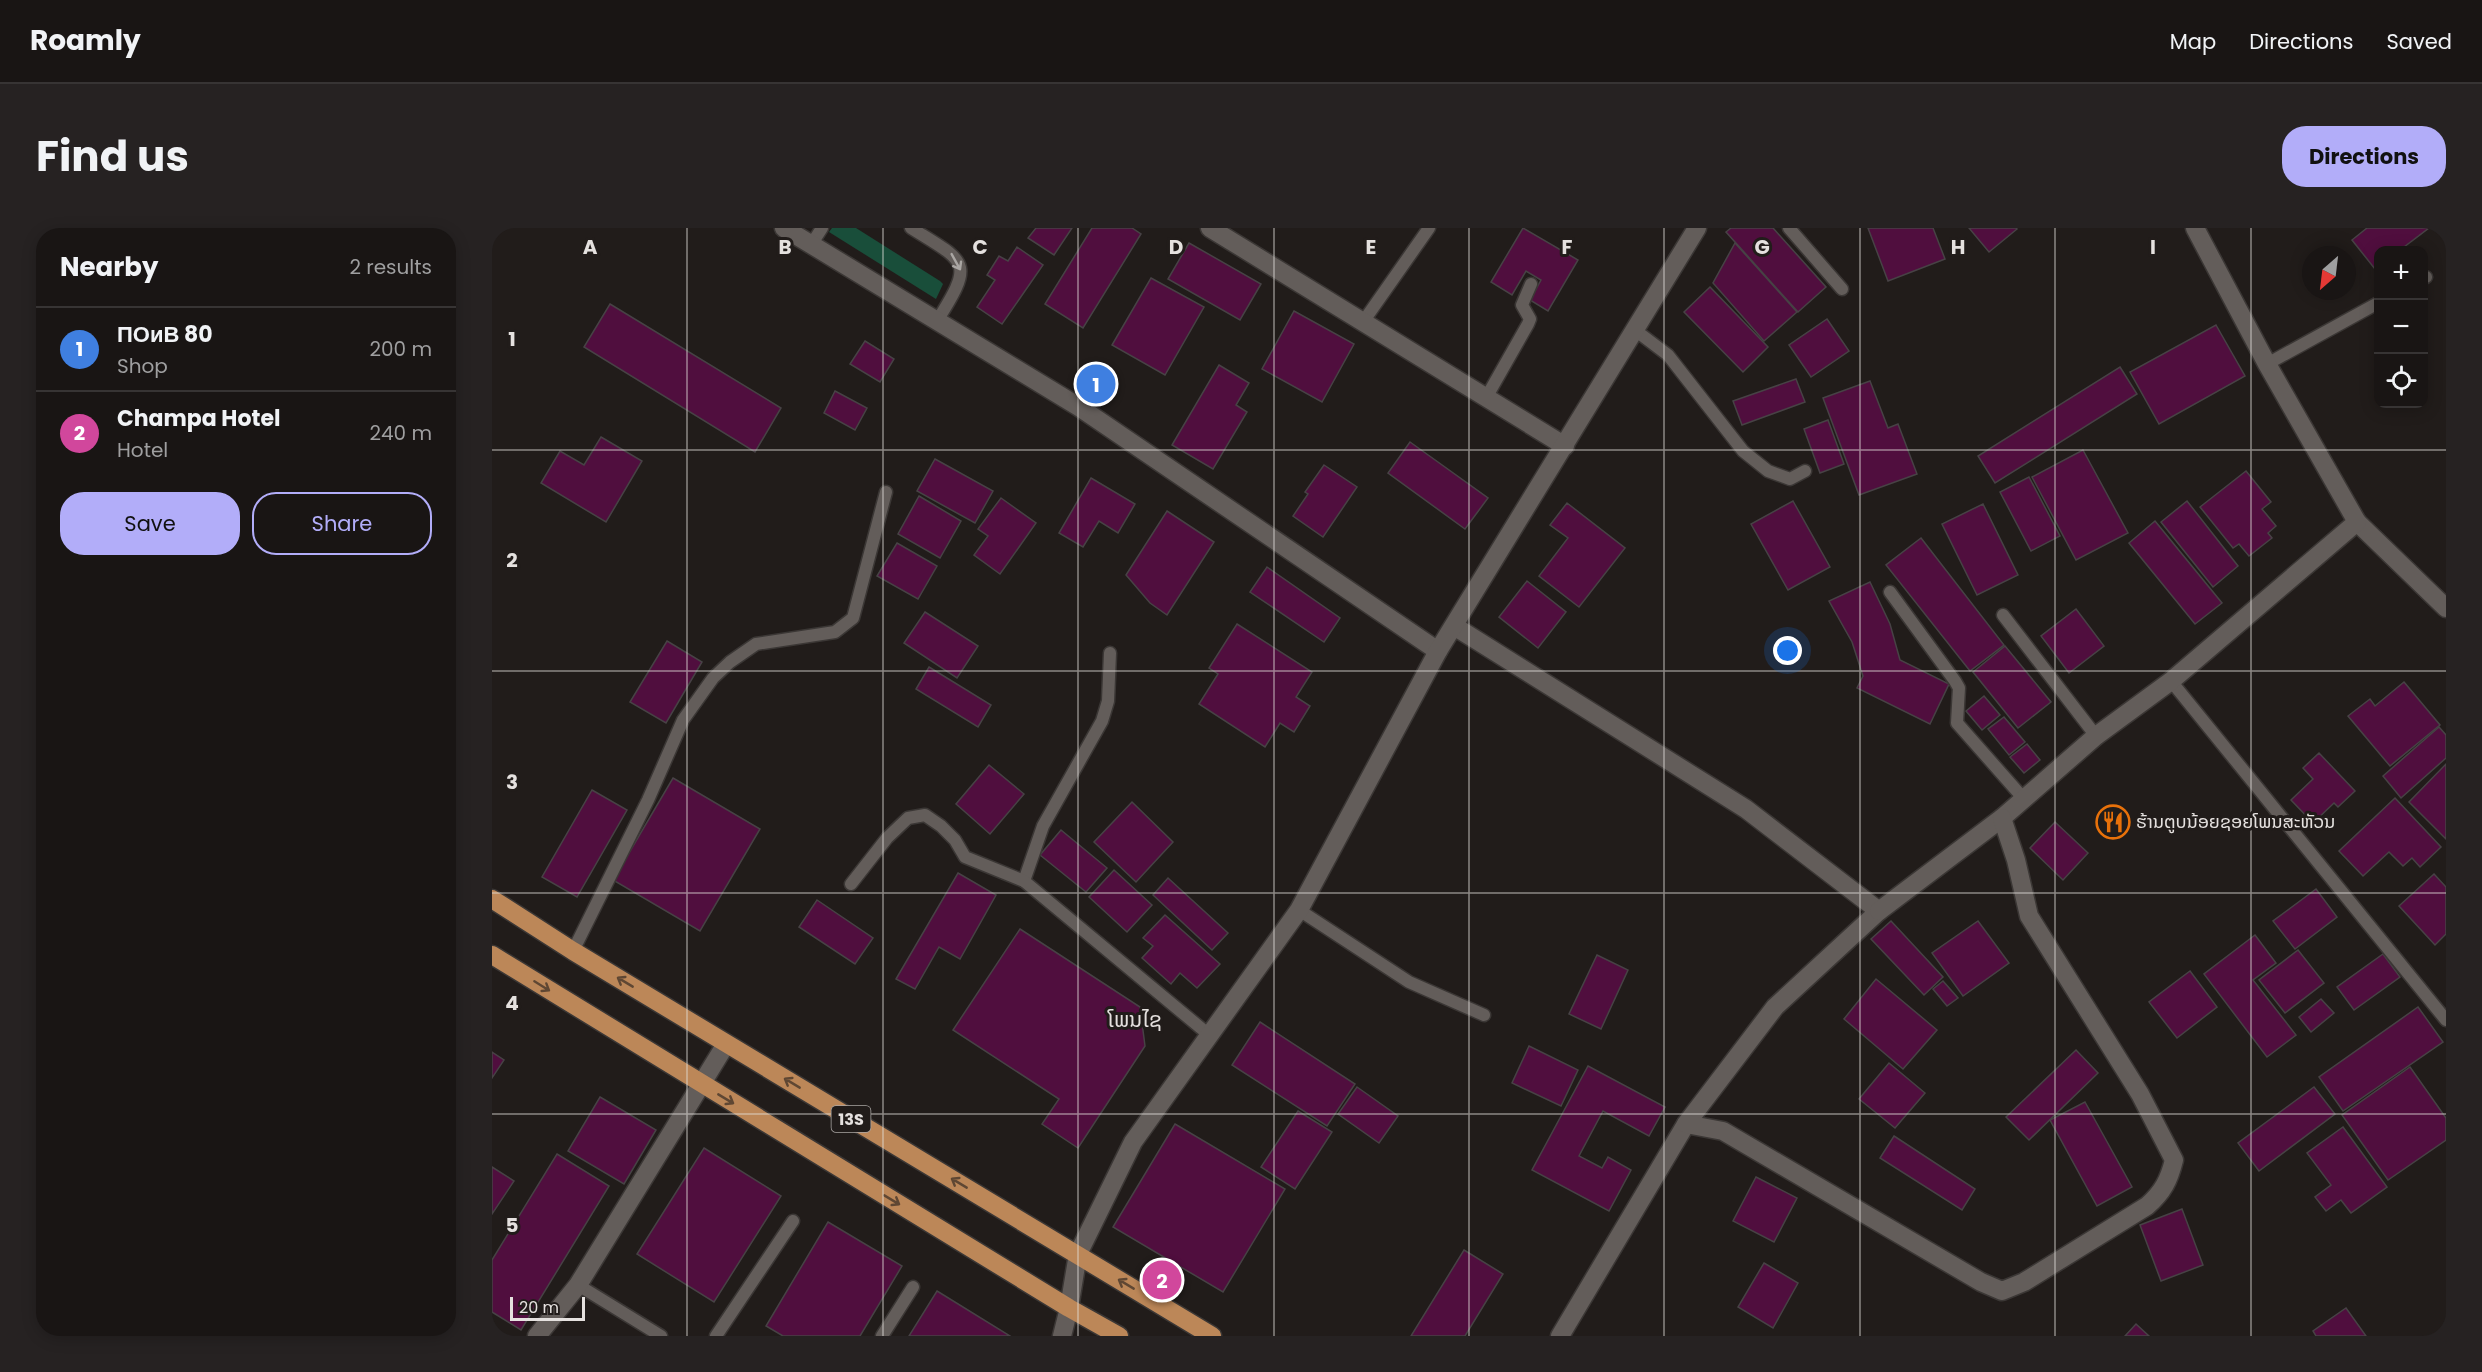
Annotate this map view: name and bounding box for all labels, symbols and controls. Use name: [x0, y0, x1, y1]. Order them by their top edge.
text: Roamly: [30, 21, 141, 60]
text: Map: [2170, 27, 2216, 56]
text: Directions: [2249, 27, 2353, 56]
text: Saved: [2386, 27, 2452, 56]
button: Directions: [2282, 126, 2446, 187]
text: Find us: [36, 127, 189, 186]
text: A: [583, 233, 598, 261]
text: B: [778, 233, 792, 261]
text: C: [972, 233, 988, 261]
text: D: [1169, 233, 1183, 261]
text: E: [1366, 233, 1376, 261]
text: F: [1562, 233, 1573, 261]
text: G: [1754, 233, 1770, 261]
text: H: [1951, 233, 1965, 261]
text: I: [2150, 233, 2156, 261]
north arrow: [2302, 246, 2356, 300]
map controls: [2374, 246, 2428, 408]
button: +: [2374, 246, 2428, 300]
text: Nearby: [60, 249, 158, 285]
text: 2 results: [349, 253, 432, 281]
one-way arrow: [951, 253, 963, 271]
button: −: [2374, 300, 2428, 354]
text: ПОиВ 80: [117, 319, 213, 350]
text: 1: [508, 325, 516, 353]
text: 1: [76, 335, 83, 363]
text: 200 m: [369, 335, 432, 363]
text: Shop: [117, 352, 168, 380]
button: locate: [2374, 354, 2428, 408]
pin: 1: [1076, 362, 1116, 406]
text: Champa Hotel: [117, 403, 280, 434]
text: 2: [74, 419, 85, 447]
text: 240 m: [369, 419, 432, 447]
text: Hotel: [117, 436, 168, 464]
button: Save: [60, 492, 240, 555]
button: Share: [252, 492, 432, 555]
text: 2: [506, 546, 518, 574]
your location: [1773, 636, 1802, 665]
text: 3: [506, 768, 518, 796]
restaurant icon: ຮ້ານຕູບນ້ອຍຊອຍໂພນສະຫັວນ: [2095, 804, 2131, 840]
place label: ຮ້ານຕູບນ້ອຍຊອຍໂພນສະຫັວນ: [2136, 809, 2335, 834]
one-way arrow: [617, 976, 634, 988]
one-way arrow: [533, 980, 550, 992]
text: 4: [505, 989, 519, 1017]
district label: ໂພນໄຊ: [1107, 1005, 1162, 1034]
one-way arrow: [784, 1077, 801, 1089]
one-way arrow: [717, 1093, 734, 1105]
road number: 13S: [832, 1106, 870, 1132]
one-way arrow: [951, 1177, 968, 1189]
one-way arrow: [883, 1195, 900, 1207]
text: 5: [506, 1211, 519, 1239]
pin: 2: [1142, 1258, 1182, 1302]
one-way arrow: [1118, 1277, 1135, 1289]
scale bar: [510, 1294, 585, 1322]
text: 20 m: [519, 1296, 559, 1319]

